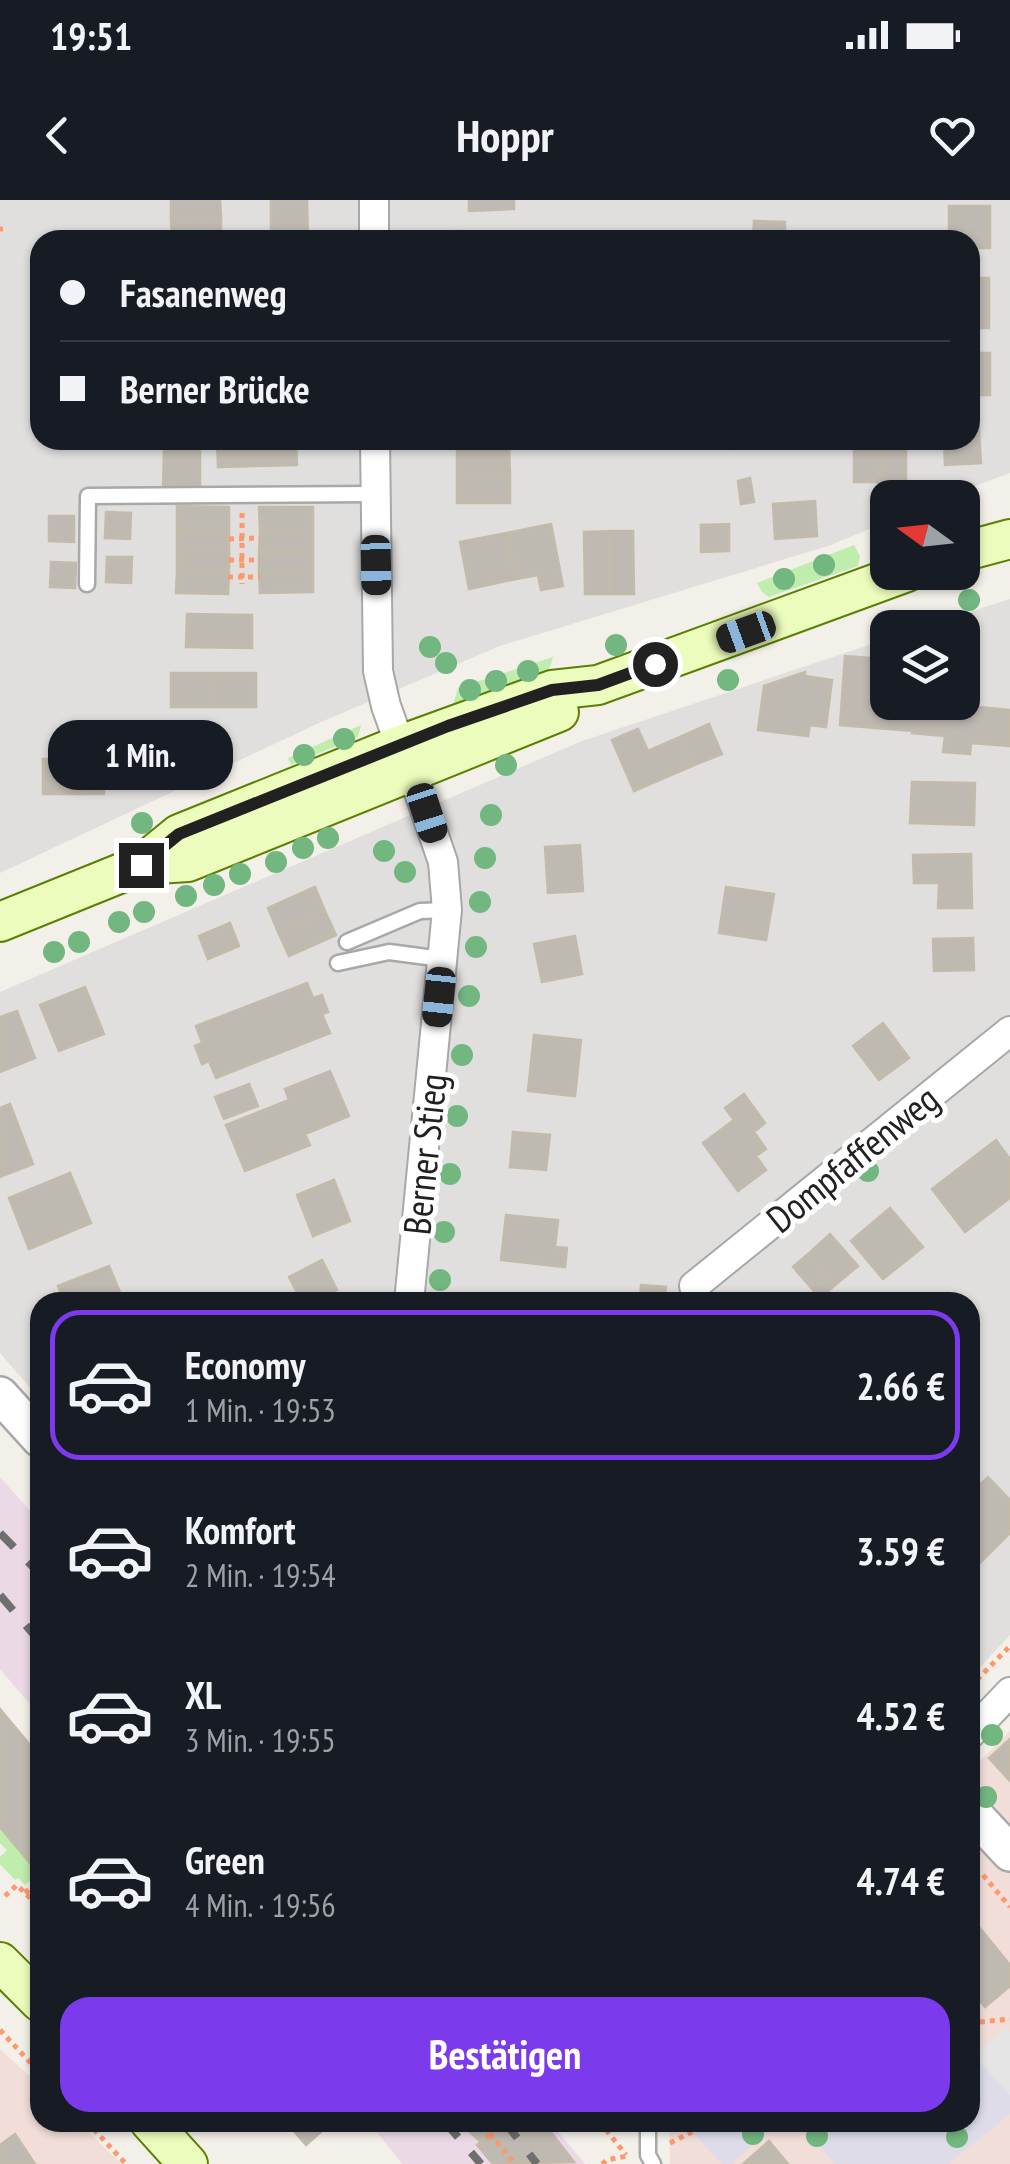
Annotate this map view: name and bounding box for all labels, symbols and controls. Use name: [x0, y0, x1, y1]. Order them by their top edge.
text: 19:51: [50, 11, 132, 60]
text: Hoppr: [456, 106, 554, 164]
icon: back: [30, 108, 85, 163]
icon: heart: [925, 108, 980, 163]
text: Fasanenweg: [120, 268, 286, 317]
text: Berner Brücke: [120, 364, 310, 413]
north arrow: [870, 480, 980, 590]
map controls: [870, 480, 980, 720]
car: [360, 535, 392, 595]
car: [713, 608, 779, 656]
button: layers: [870, 610, 980, 720]
route start: [633, 642, 678, 687]
callout: 1 Min.: [48, 720, 234, 790]
text: 1 Min.: [105, 734, 176, 776]
car: [403, 780, 451, 846]
route end: [119, 843, 164, 888]
car: [421, 966, 457, 1028]
street label: Berner Stieg: [391, 1071, 457, 1237]
street label: Dompfaffenweg: [756, 1074, 948, 1242]
icon: car: [65, 1340, 155, 1430]
text: Economy: [185, 1340, 305, 1389]
text: 2.66 €: [856, 1361, 945, 1410]
text: 1 Min. · 19:53: [185, 1389, 336, 1431]
icon: car: [65, 1505, 155, 1595]
text: Komfort: [185, 1505, 296, 1554]
text: 3.59 €: [856, 1526, 945, 1575]
text: 2 Min. · 19:54: [185, 1554, 336, 1596]
icon: car: [65, 1670, 155, 1760]
text: XL: [185, 1670, 221, 1719]
text: 4.52 €: [856, 1691, 945, 1740]
text: 3 Min. · 19:55: [185, 1719, 336, 1761]
icon: car: [65, 1835, 155, 1925]
text: Green: [185, 1835, 265, 1884]
text: 4.74 €: [856, 1856, 945, 1905]
text: 4 Min. · 19:56: [185, 1884, 336, 1926]
button: Bestätigen: [60, 1997, 950, 2112]

